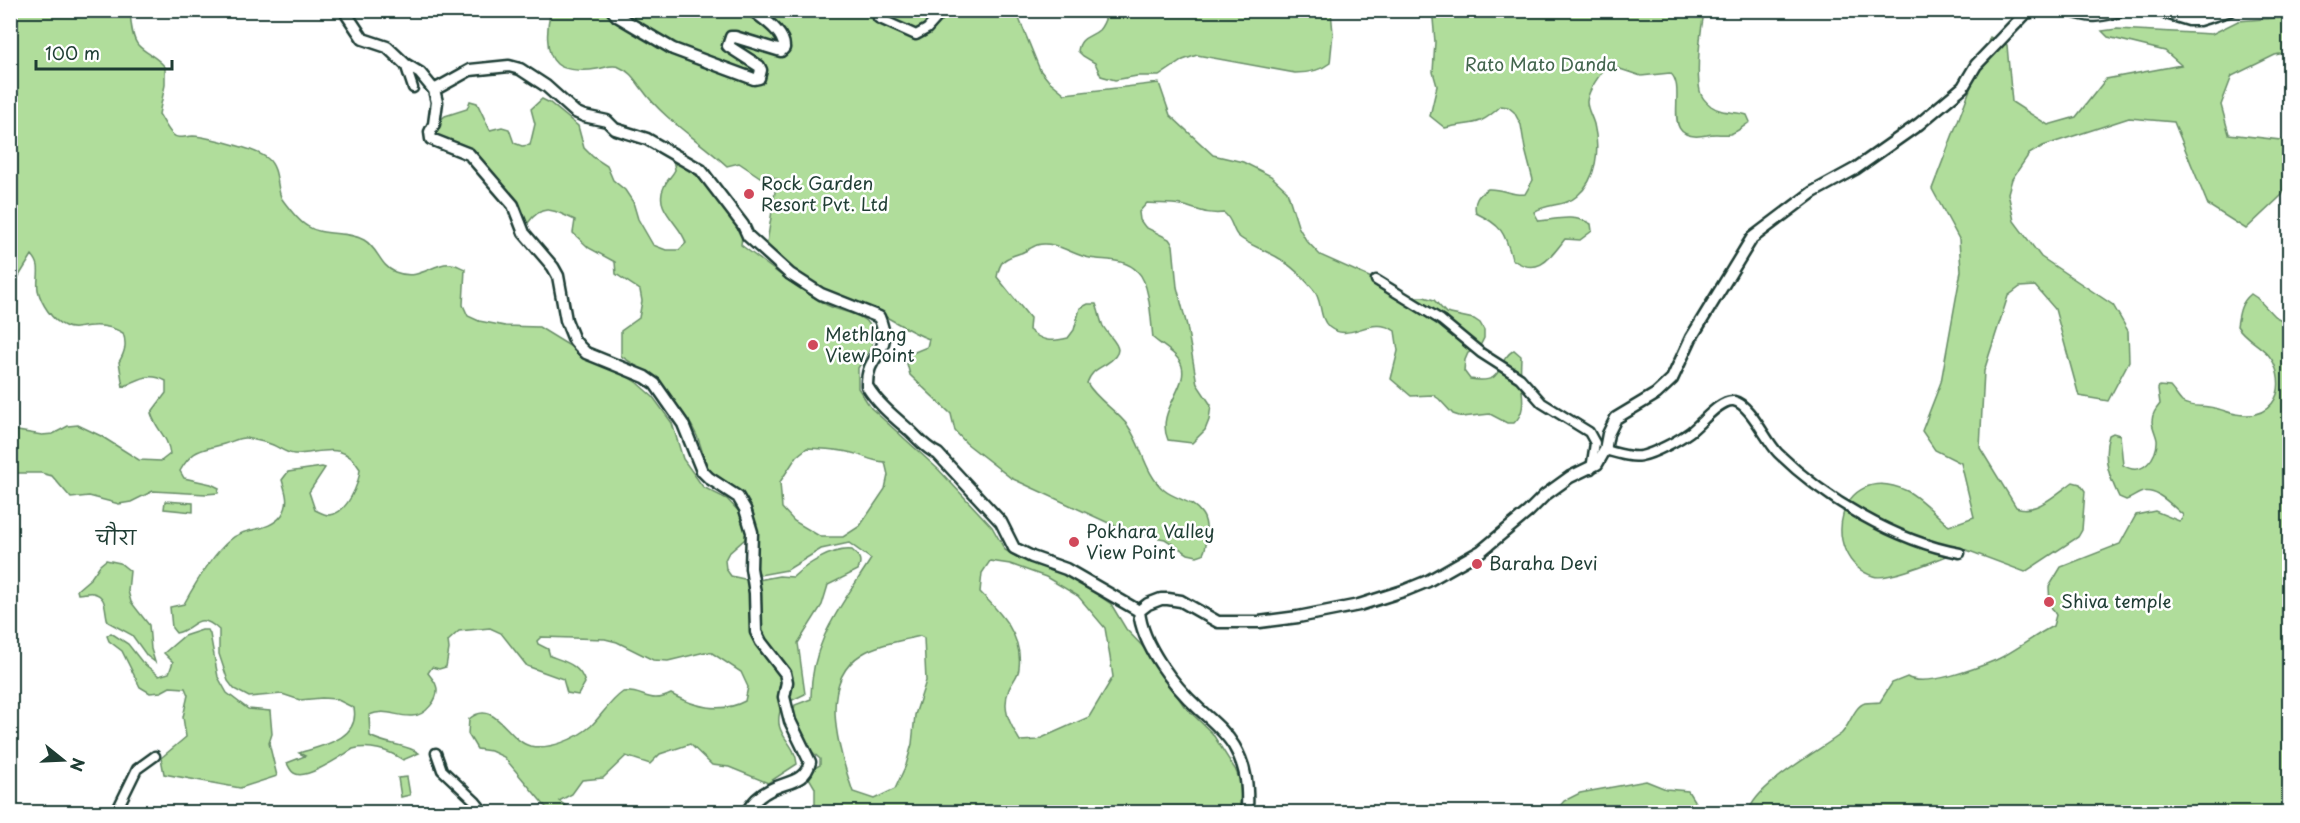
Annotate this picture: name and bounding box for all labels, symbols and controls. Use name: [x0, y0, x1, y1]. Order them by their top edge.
scale bar: [36, 33, 172, 71]
text: 100 m: [45, 39, 100, 66]
park label: Rato Mato Danda: [1465, 50, 1617, 77]
place label: Rock Garden Resort Pvt. Ltd: [761, 169, 888, 217]
marker: Rock Garden Resort Pvt. Ltd: [742, 187, 756, 201]
place label: Methlang View Point: [825, 320, 915, 368]
marker: Methlang View Point: [806, 338, 820, 352]
place label: Pokhara Valley View Point: [1086, 517, 1215, 565]
district label: चौरा: [95, 521, 137, 552]
marker: Pokhara Valley View Point: [1067, 535, 1081, 549]
place label: Baraha Devi: [1489, 549, 1598, 576]
marker: Baraha Devi: [1470, 557, 1484, 571]
place label: Shiva temple: [2061, 587, 2171, 614]
marker: Shiva temple: [2042, 595, 2056, 609]
north arrow: [33, 730, 93, 790]
text: N: [65, 755, 92, 775]

